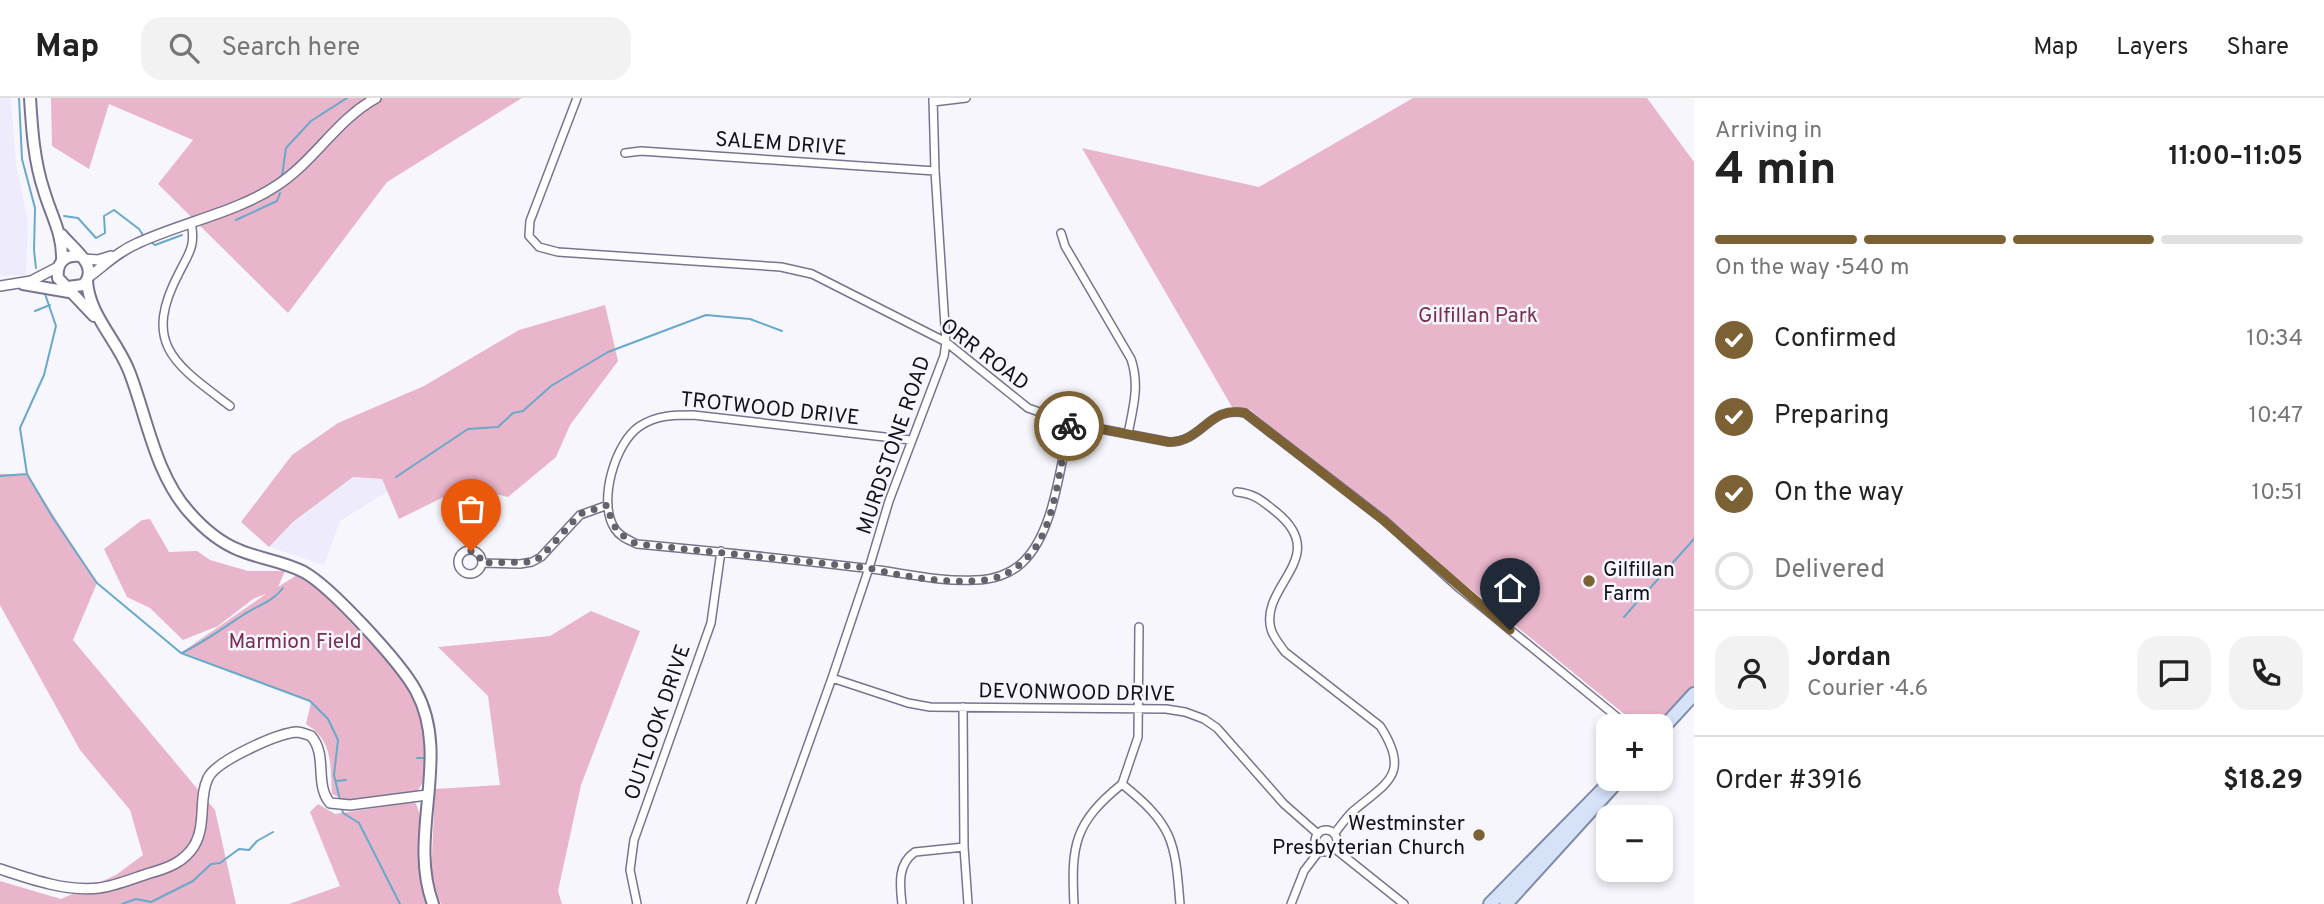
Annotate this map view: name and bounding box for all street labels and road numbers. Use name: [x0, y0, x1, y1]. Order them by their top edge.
street label: SALEM DRIVE: [714, 126, 848, 163]
street label: ORR ROAD: [934, 313, 1034, 397]
street label: MURDSTONE ROAD: [851, 353, 938, 538]
street label: TROTWOOD DRIVE: [679, 387, 861, 432]
street label: OUTLOOK DRIVE: [619, 641, 698, 804]
street label: DEVONWOOD DRIVE: [978, 678, 1176, 709]

